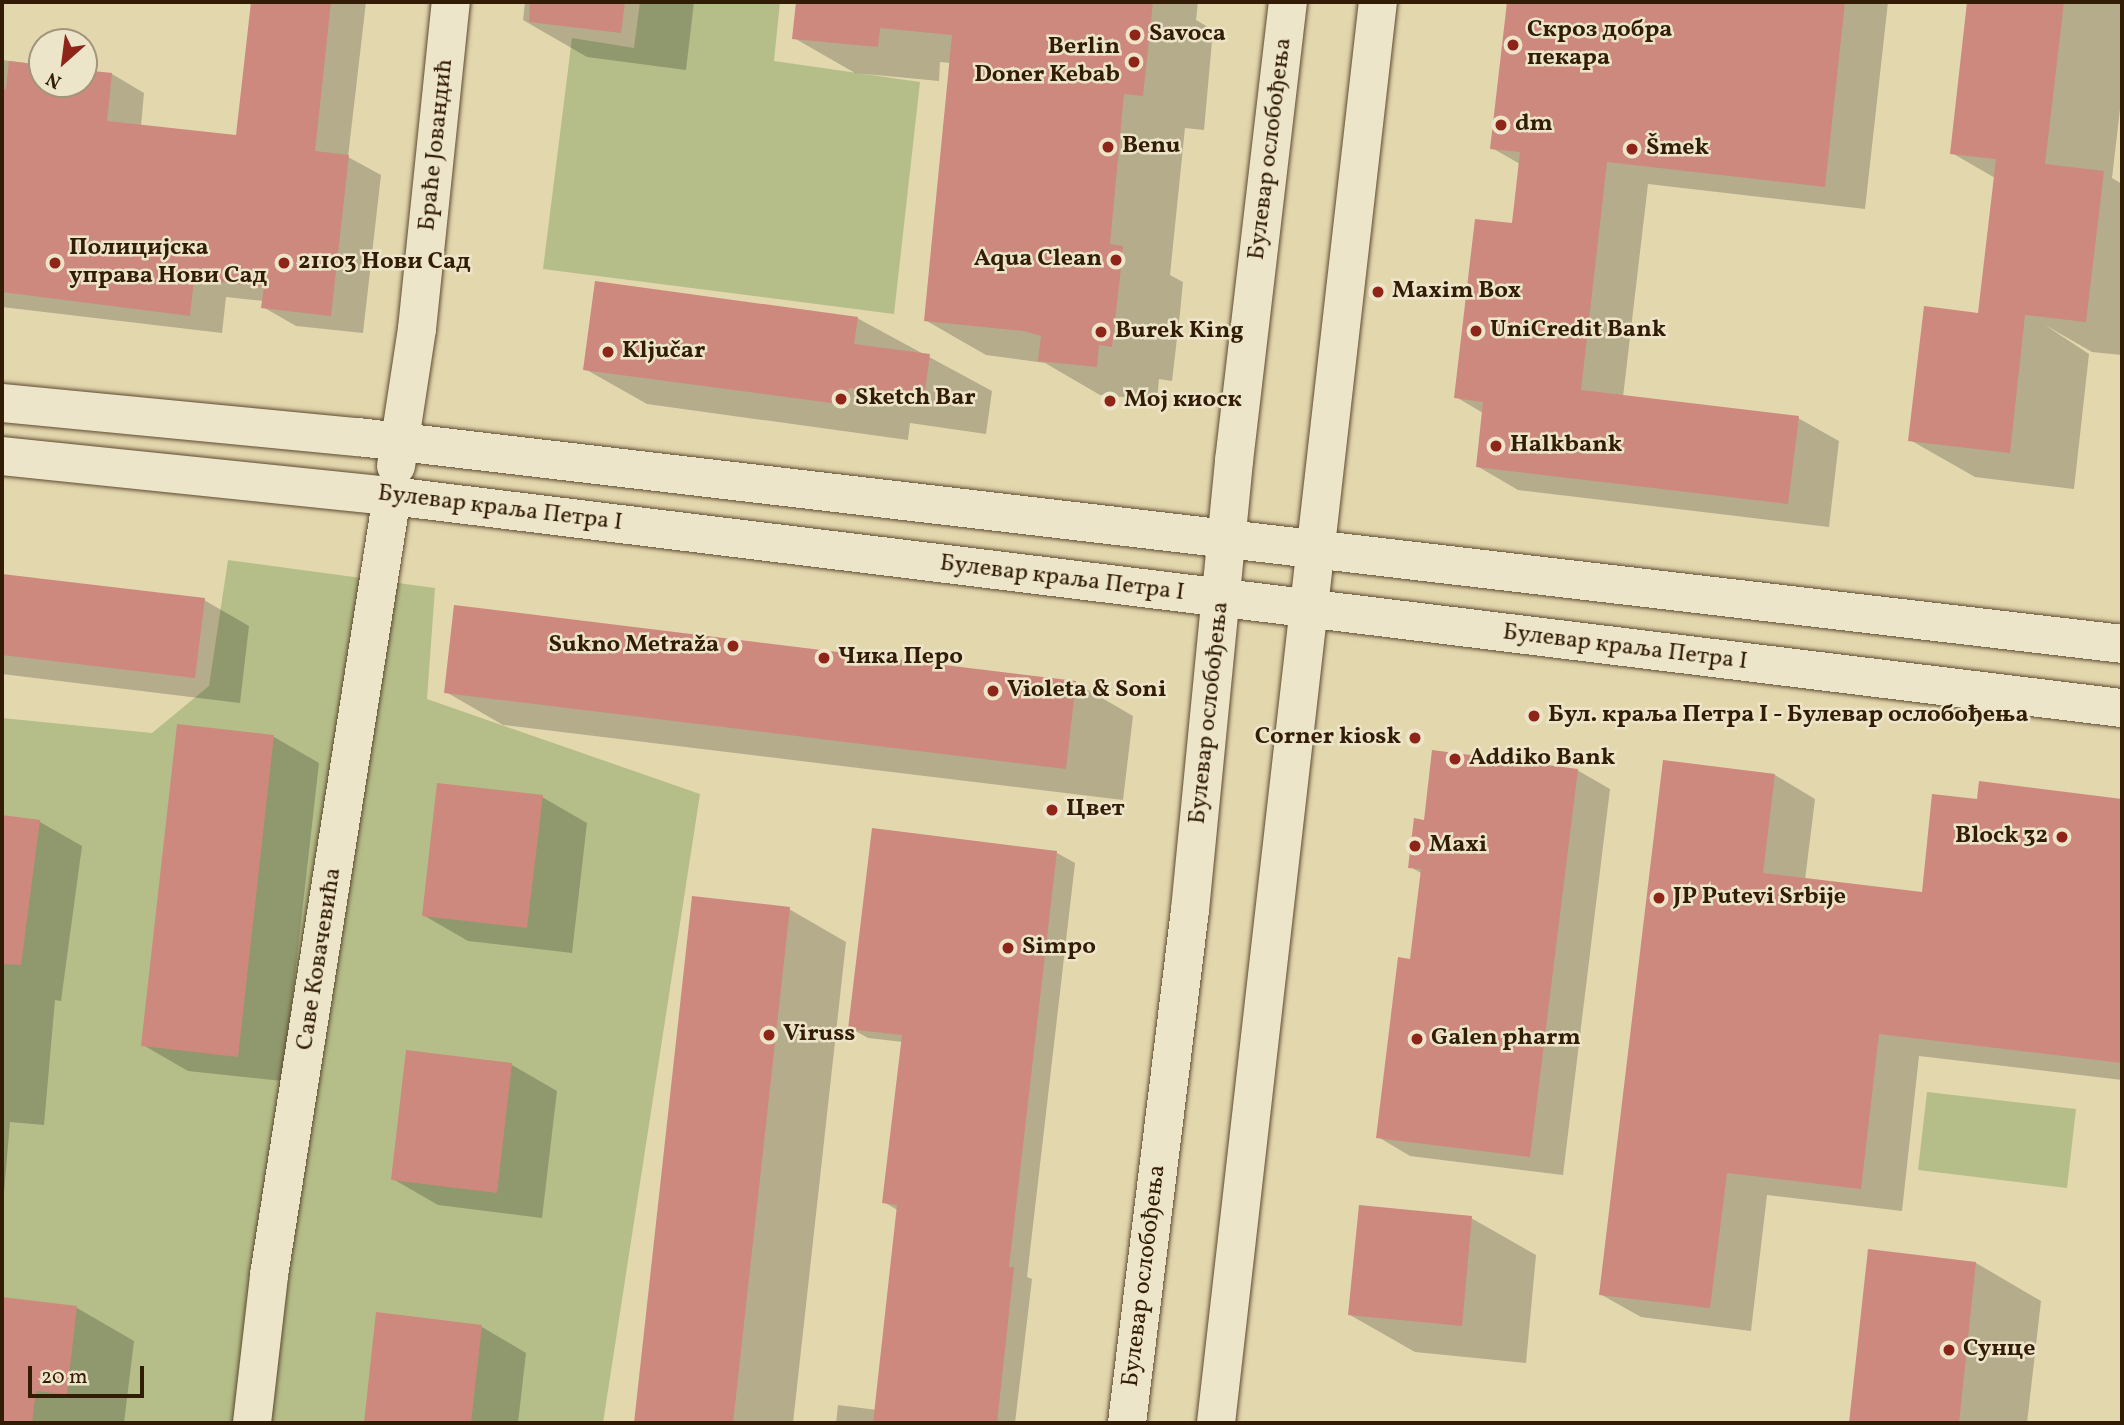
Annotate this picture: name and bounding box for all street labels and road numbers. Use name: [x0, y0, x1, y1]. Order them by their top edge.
street label: Булевар ослобођења: [1243, 36, 1299, 262]
street label: Браће Јовандић: [414, 58, 460, 232]
street label: Булевар краља Петра I: [376, 480, 624, 538]
street label: Булевар краља Петра I: [938, 550, 1186, 608]
street label: Булевар ослобођења: [1184, 600, 1236, 826]
street label: Булевар краља Петра I: [1501, 619, 1749, 677]
street label: Саве Ковачевића: [291, 866, 349, 1052]
street label: Булевар ослобођења: [1117, 1163, 1173, 1389]

